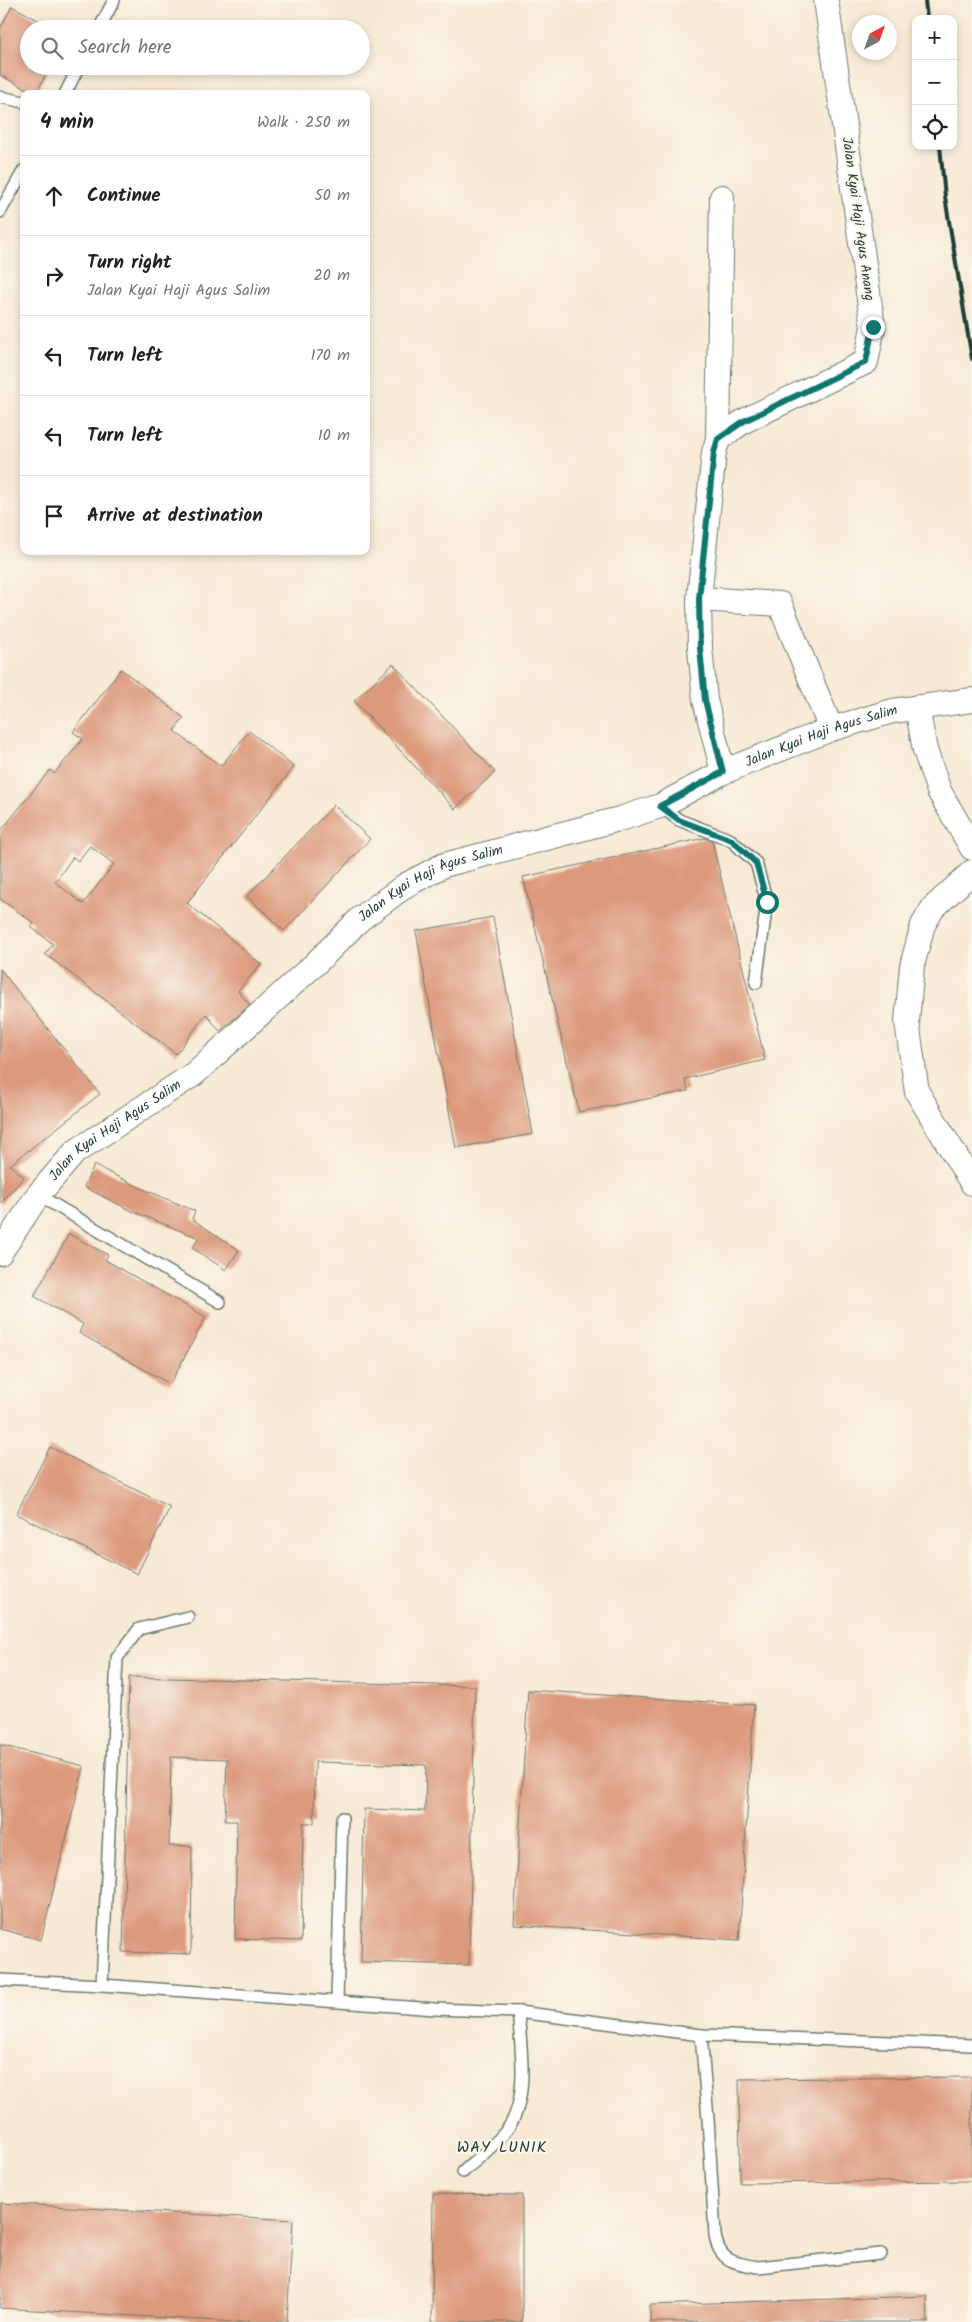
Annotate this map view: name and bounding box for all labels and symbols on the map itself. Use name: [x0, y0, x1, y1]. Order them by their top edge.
north arrow: [852, 15, 897, 60]
street label: Jalan Kyai Haji Agus Anang: [836, 136, 880, 302]
route end: [862, 316, 885, 339]
street label: Jalan Kyai Haji Agus Salim: [742, 699, 900, 773]
street label: Jalan Kyai Haji Agus Salim: [354, 839, 505, 928]
route start: [756, 891, 779, 914]
street label: Jalan Kyai Haji Agus Salim: [44, 1074, 186, 1186]
district label: WAY LUNIK: [457, 2135, 547, 2160]

